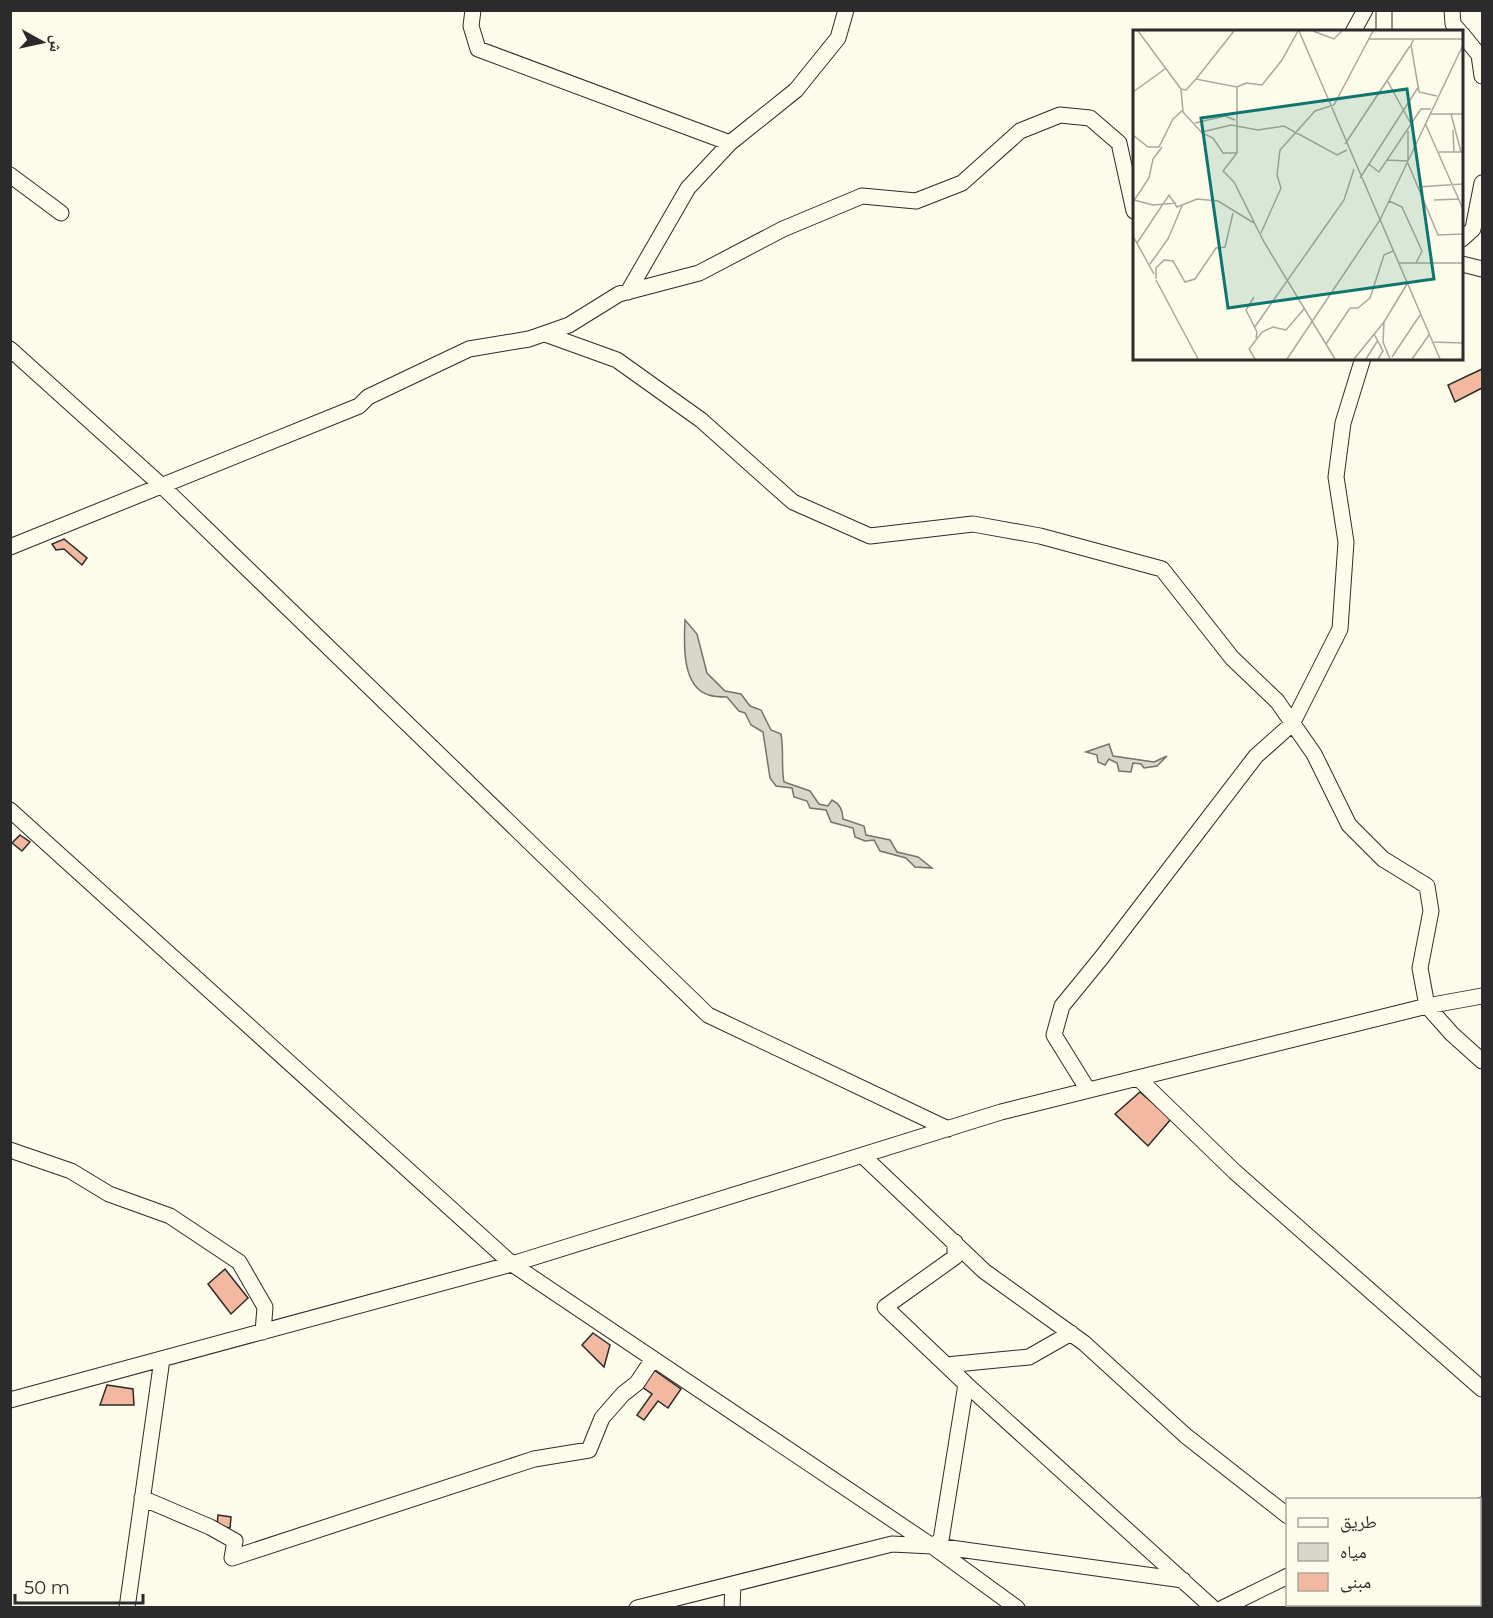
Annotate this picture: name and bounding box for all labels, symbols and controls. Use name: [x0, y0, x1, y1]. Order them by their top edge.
north arrow: [12, 12, 72, 72]
inset map: [1133, 30, 1463, 360]
text: ش: [46, 34, 67, 54]
legend: [1286, 1498, 1481, 1606]
text: طريق: [1340, 1511, 1377, 1533]
text: مياه: [1340, 1541, 1367, 1563]
scale bar: [15, 1567, 142, 1605]
text: مبنى: [1340, 1571, 1371, 1593]
text: 50 m: [24, 1577, 70, 1599]

